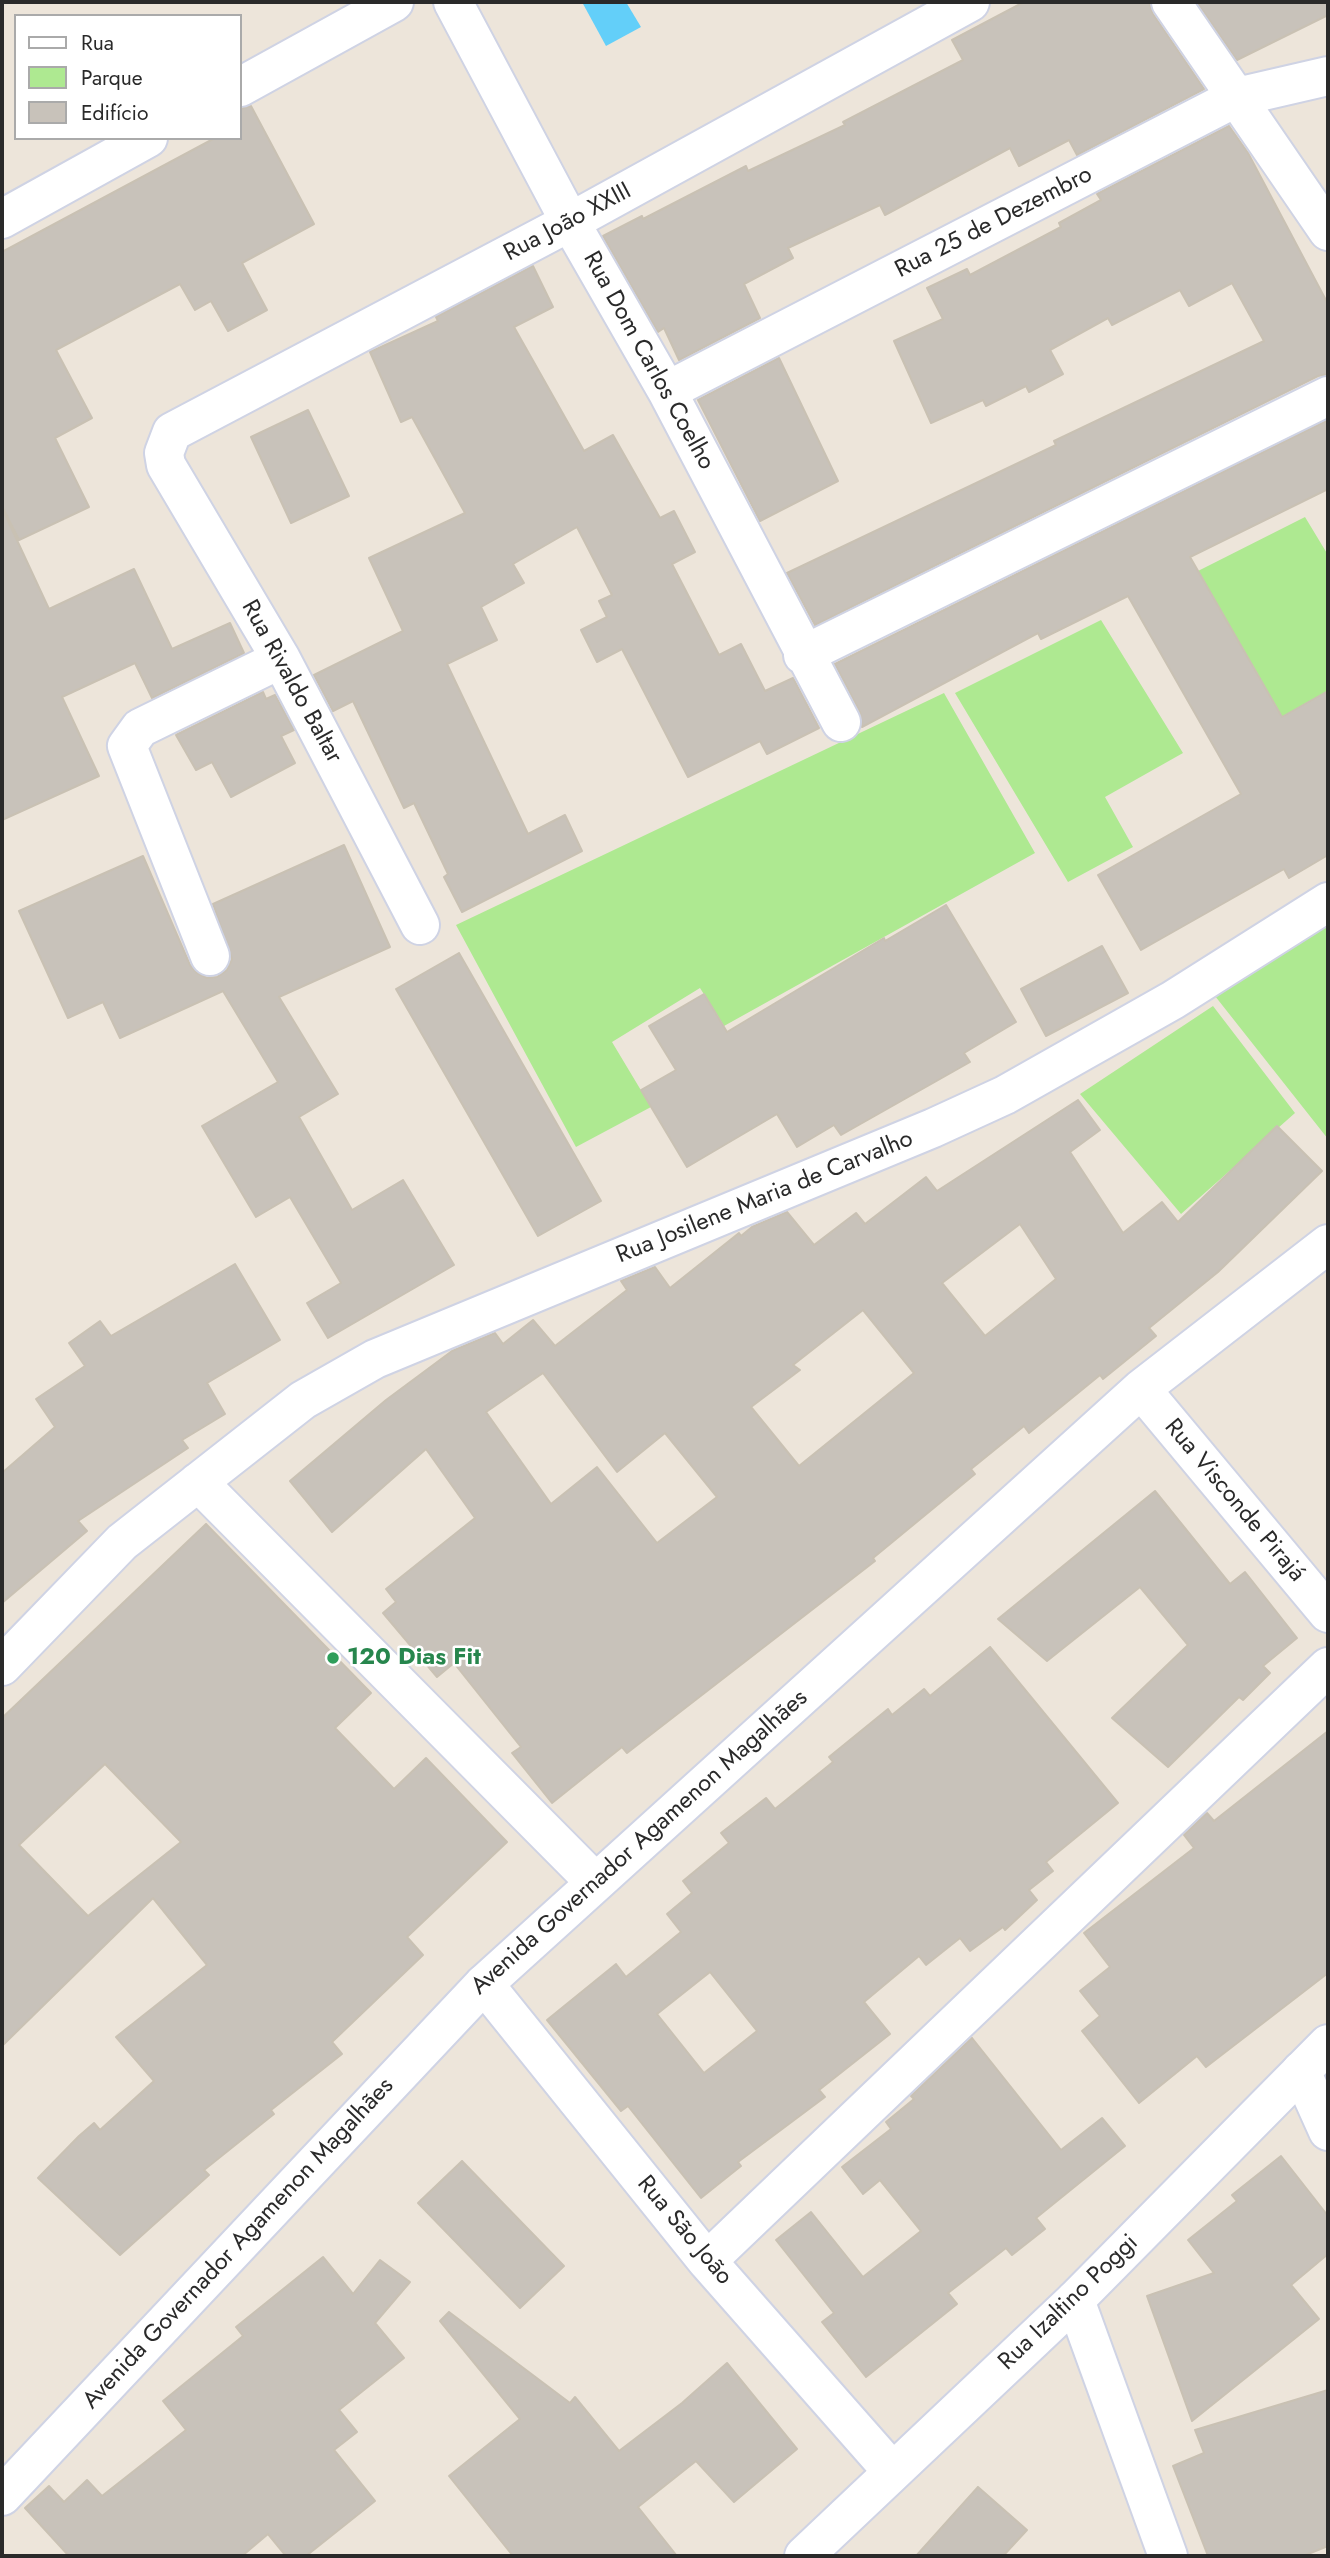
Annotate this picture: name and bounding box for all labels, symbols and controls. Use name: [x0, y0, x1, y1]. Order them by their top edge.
legend: [14, 14, 242, 140]
text: Rua: [81, 28, 114, 58]
text: Parque: [81, 63, 143, 93]
text: Edifício: [81, 98, 148, 128]
street label: Rua 25 de Dezembro: [891, 161, 1097, 285]
street label: Rua João XXIII: [499, 177, 637, 269]
street label: Rua Dom Carlos Coelho: [576, 247, 720, 475]
street label: Rua Rivaldo Baltar: [234, 595, 348, 769]
street label: Rua Josilene Maria de Carvalho: [613, 1125, 917, 1271]
street label: Rua Visconde Pirajá: [1157, 1414, 1311, 1588]
place label: 120 Dias Fit: [347, 1644, 481, 1672]
marker: 120 Dias Fit: [325, 1650, 341, 1666]
street label: Avenida Governador Agamenon Magalhães: [466, 1684, 814, 2002]
street label: Avenida Governador Agamenon Magalhães: [78, 2072, 400, 2416]
street label: Rua São João: [630, 2171, 738, 2291]
street label: Rua Izaltino Poggi: [993, 2229, 1145, 2377]

